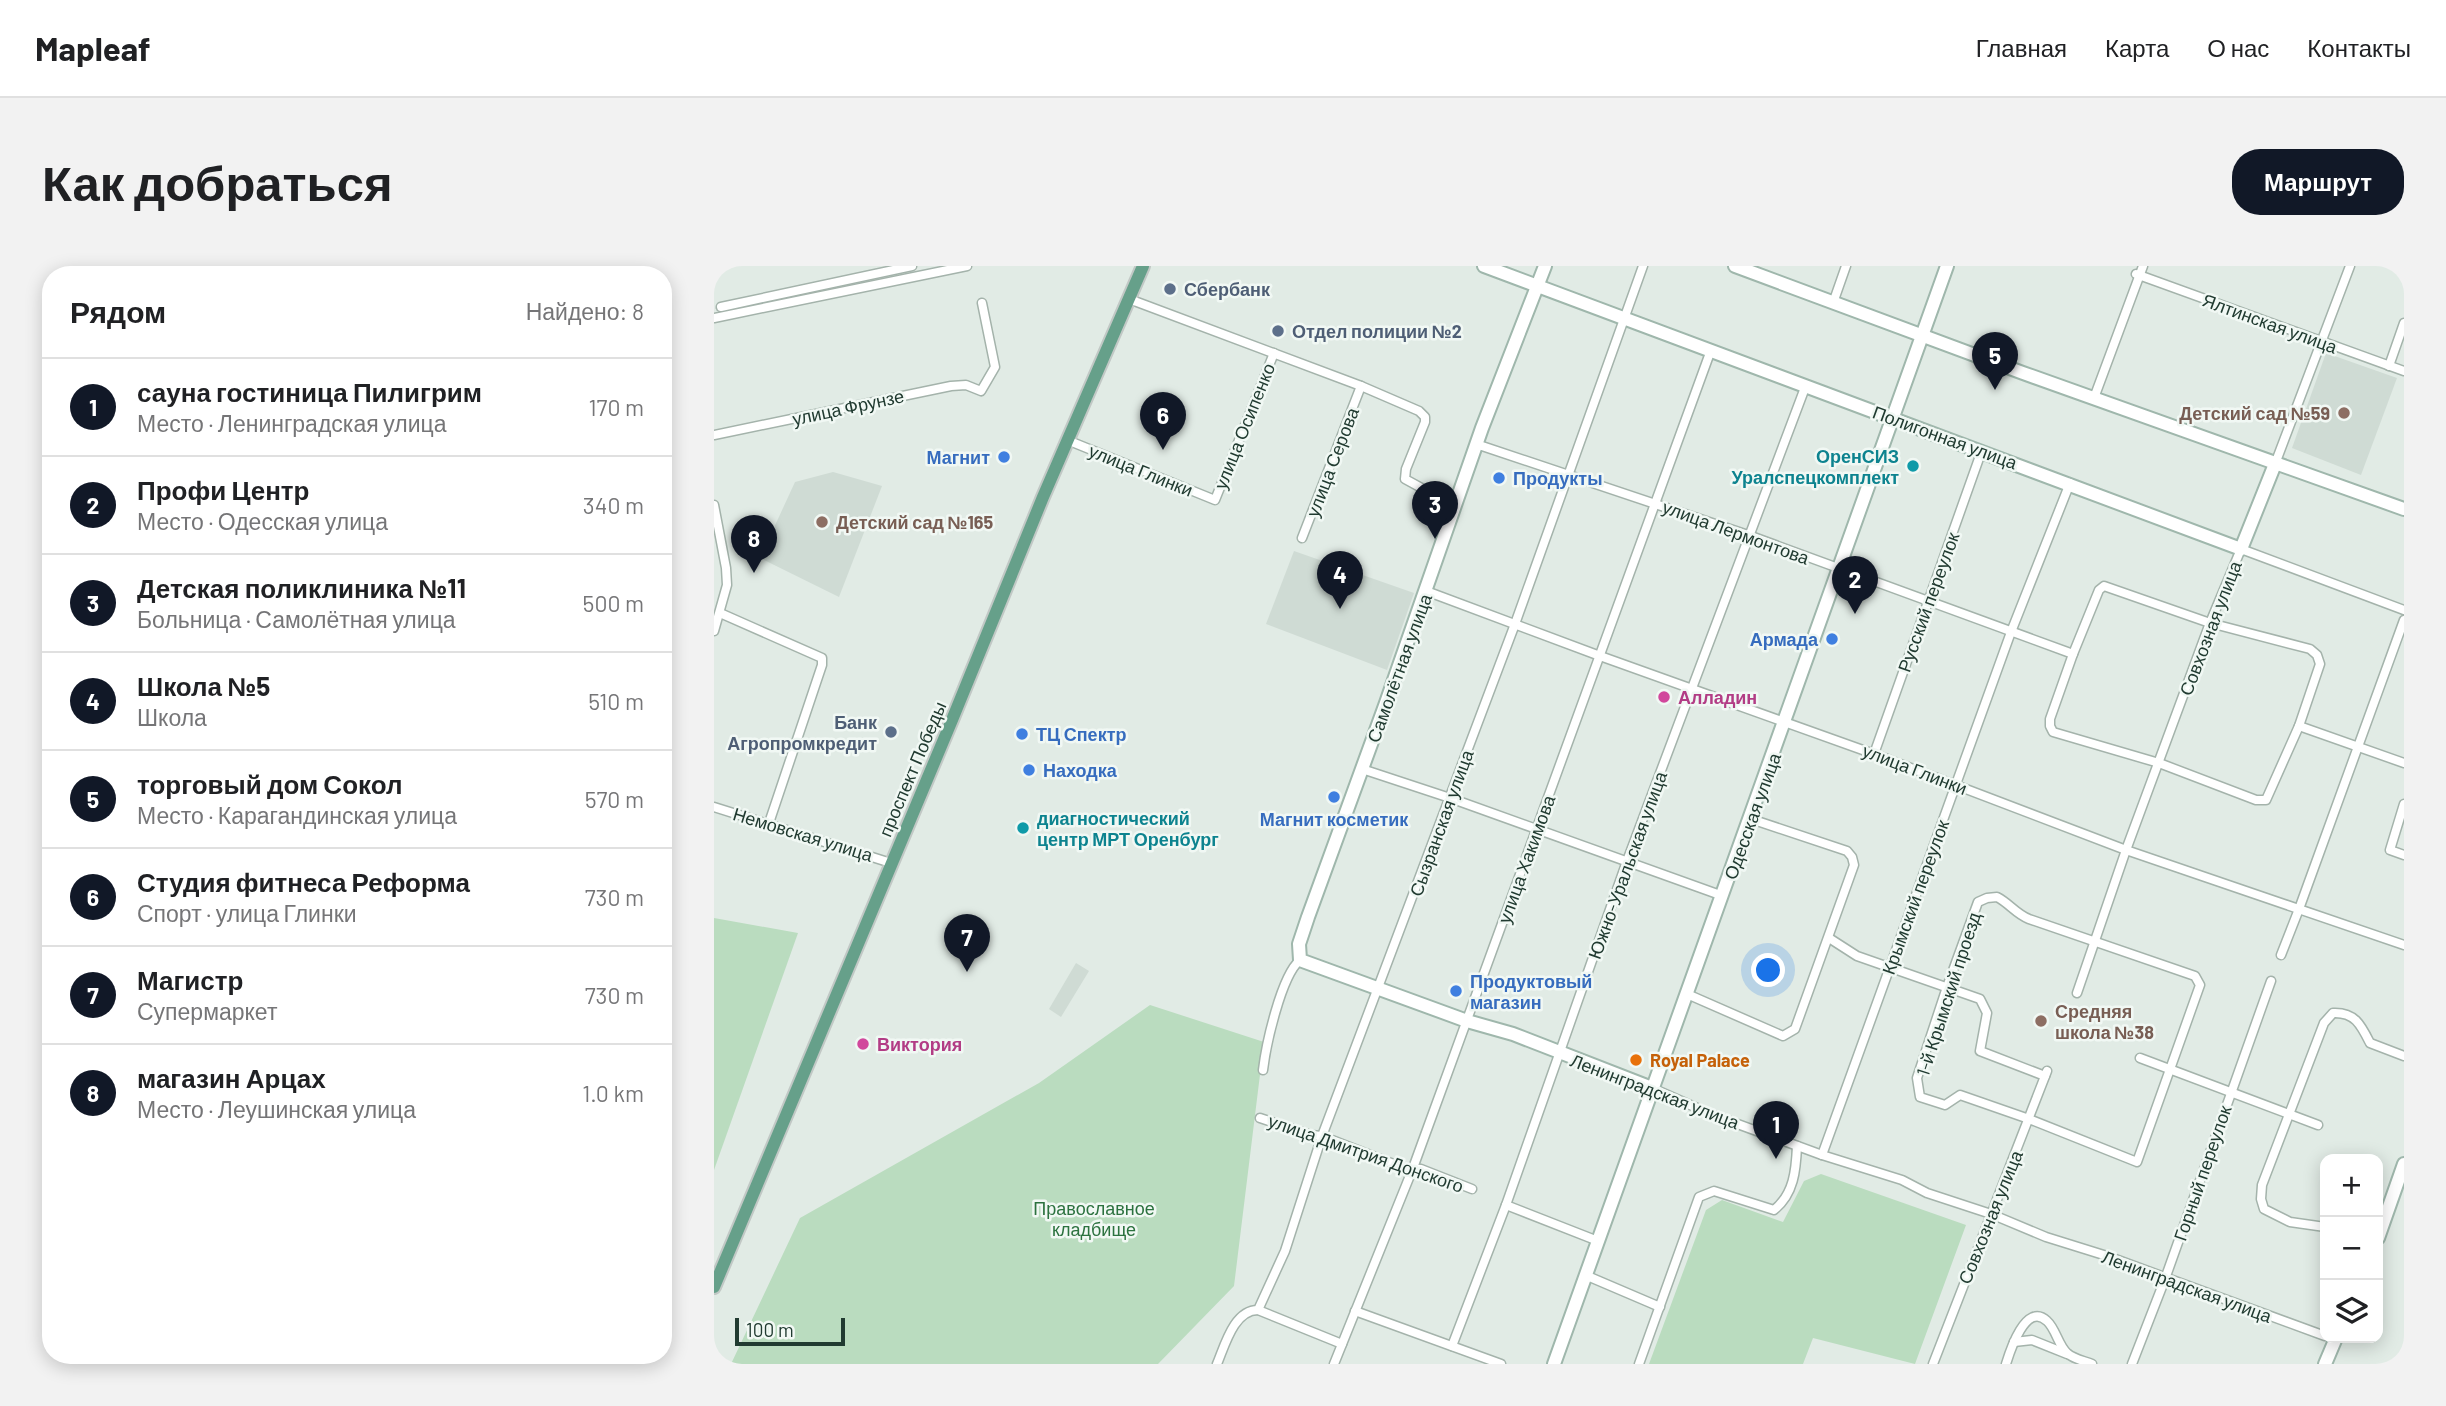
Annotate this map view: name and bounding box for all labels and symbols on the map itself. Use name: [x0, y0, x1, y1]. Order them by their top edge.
place label: Сбербанк: [1184, 278, 1271, 300]
marker: Сбербанк: [1162, 281, 1178, 297]
street label: Ялтинская улица: [2200, 288, 2341, 358]
place label: Отдел полиции №2: [1292, 320, 1462, 342]
marker: Отдел полиции №2: [1270, 323, 1286, 339]
pin: 5: [1972, 332, 2018, 390]
street label: улица Осипенко: [1209, 360, 1279, 492]
street label: улица Фрунзе: [790, 384, 906, 430]
pin: 6: [1140, 392, 1186, 450]
street label: Полигонная улица: [1870, 401, 2021, 474]
place label: Детский сад №59: [2179, 402, 2330, 424]
street label: улица Серова: [1301, 403, 1363, 520]
marker: Детский сад №59: [2336, 405, 2352, 421]
street label: улица Глинки: [1086, 439, 1196, 501]
place label: ОренСИЗ Уралспецкомплект: [1732, 445, 1899, 488]
place label: Магнит: [927, 446, 990, 468]
marker: Магнит: [996, 449, 1012, 465]
marker: ОренСИЗ Уралспецкомплект: [1905, 458, 1921, 474]
place label: Продукты: [1513, 467, 1603, 489]
marker: Продукты: [1491, 470, 1507, 486]
pin: 3: [1412, 481, 1458, 539]
street label: улица Лермонтова: [1660, 495, 1813, 569]
place label: Детский сад №165: [836, 511, 994, 533]
marker: Детский сад №165: [814, 514, 830, 530]
pin: 8: [731, 515, 777, 573]
street label: Русский переулок: [1892, 529, 1964, 675]
pin: 4: [1317, 551, 1363, 609]
pin: 2: [1832, 556, 1878, 614]
street label: Совхозная улица: [2174, 557, 2246, 698]
street label: Самолётная улица: [1362, 590, 1436, 745]
place label: Армада: [1750, 628, 1819, 650]
marker: Армада: [1824, 631, 1840, 647]
place label: Алладин: [1678, 686, 1757, 708]
marker: Алладин: [1656, 689, 1672, 705]
street label: проспект Победы: [874, 698, 950, 840]
place label: Банк Агропромкредит: [727, 711, 878, 754]
place label: ТЦ Спектр: [1036, 723, 1126, 745]
marker: Банк Агропромкредит: [883, 724, 899, 740]
marker: ТЦ Спектр: [1014, 726, 1030, 742]
street label: улица Глинки: [1860, 739, 1970, 799]
street label: Сызранская улица: [1404, 746, 1478, 899]
street label: Одесская улица: [1719, 749, 1785, 882]
place label: Находка: [1043, 759, 1118, 781]
marker: Находка: [1021, 762, 1037, 778]
street label: Южно-Уральская улица: [1583, 767, 1672, 962]
marker: Магнит косметик: [1326, 789, 1342, 805]
street label: улица Хакимова: [1493, 791, 1560, 926]
street label: Немовская улица: [731, 802, 876, 866]
place label: диагностический центр МРТ Оренбург: [1037, 807, 1219, 850]
place label: Магнит косметик: [1260, 808, 1409, 830]
street label: Крымский переулок: [1877, 816, 1953, 977]
marker: диагностический центр МРТ Оренбург: [1015, 820, 1031, 836]
street label: 1-й Крымский проезд: [1911, 909, 1985, 1079]
pin: 7: [944, 914, 990, 972]
your location: [1751, 953, 1785, 987]
place label: Продуктовый магазин: [1470, 970, 1592, 1013]
marker: Продуктовый магазин: [1448, 983, 1464, 999]
place label: Средняя школа №38: [2055, 1000, 2154, 1043]
marker: Средняя школа №38: [2033, 1013, 2049, 1029]
place label: Виктория: [877, 1033, 962, 1055]
marker: Виктория: [855, 1036, 871, 1052]
street label: Ленинградская улица: [1568, 1049, 1743, 1134]
place label: Royal Palace: [1650, 1049, 1750, 1071]
marker: Royal Palace: [1628, 1052, 1644, 1068]
pin: 1: [1753, 1101, 1799, 1159]
street label: Горный переулок: [2169, 1102, 2236, 1244]
street label: улица Дмитрия Донского: [1266, 1109, 1466, 1197]
street label: Совхозная улица: [1953, 1146, 2027, 1287]
park label: Православное кладбище: [1033, 1197, 1155, 1240]
street label: Ленинградская улица: [2099, 1245, 2276, 1327]
scale bar: [735, 1315, 845, 1347]

